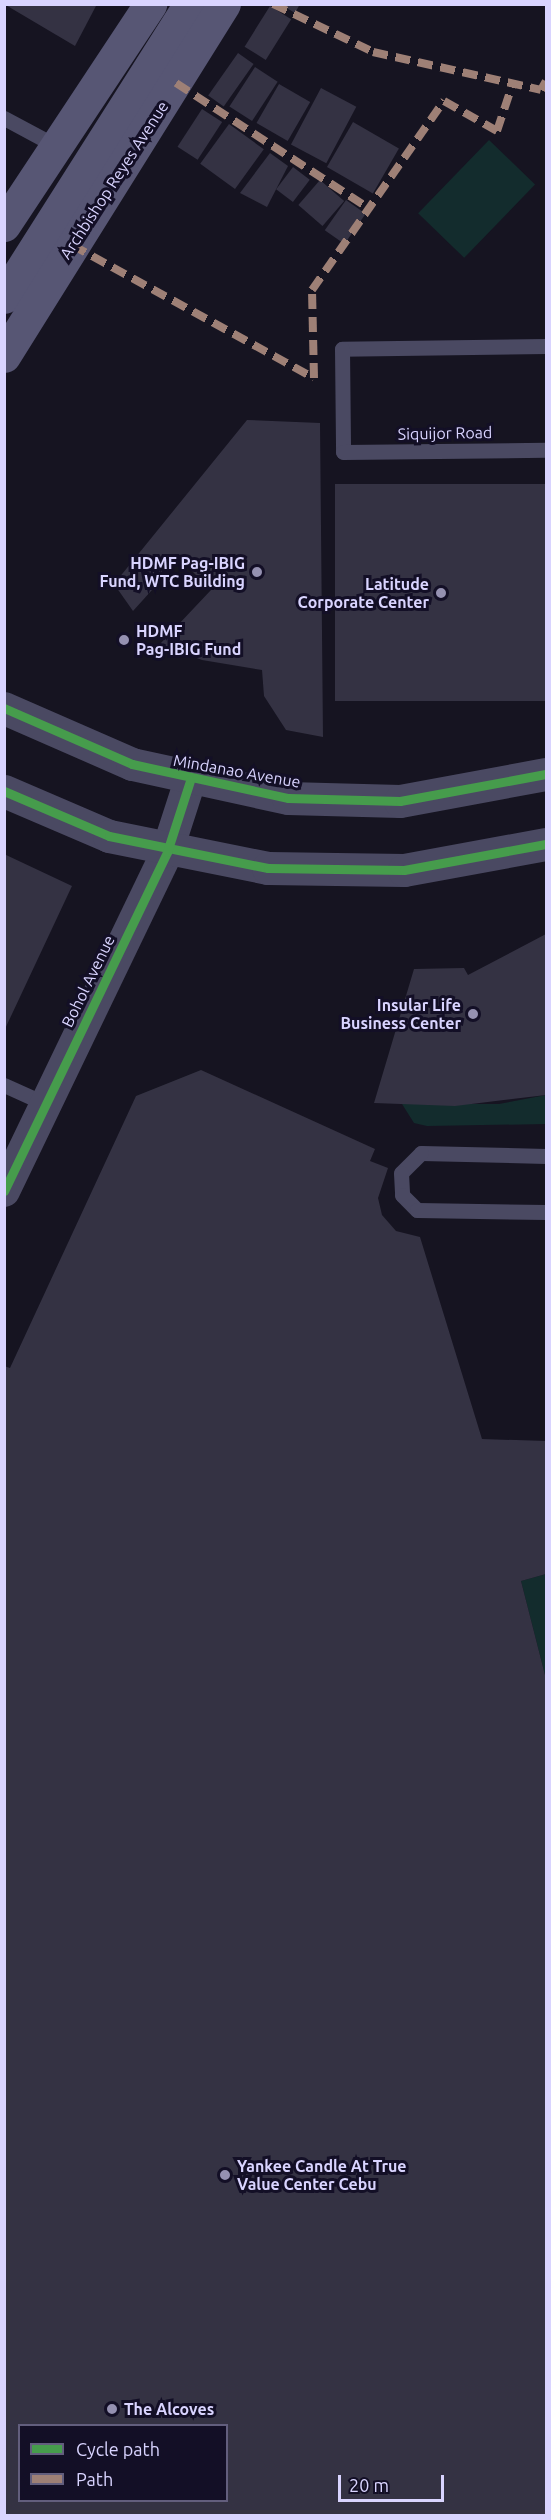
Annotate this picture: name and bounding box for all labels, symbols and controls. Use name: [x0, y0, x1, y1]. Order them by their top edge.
street label: Archbishop Reyes Avenue: [56, 97, 172, 263]
street label: Siquijor Road: [398, 423, 492, 443]
place label: HDMF Pag-IBIG Fund, WTC Building: [99, 553, 245, 591]
marker: HDMF Pag-IBIG Fund, WTC Building: [250, 565, 264, 579]
place label: Latitude Corporate Center: [298, 574, 429, 612]
marker: Latitude Corporate Center: [434, 586, 448, 600]
place label: HDMF Pag-IBIG Fund: [136, 621, 241, 659]
marker: HDMF Pag-IBIG Fund: [117, 633, 131, 647]
street label: Mindanao Avenue: [172, 750, 302, 792]
street label: Bohol Avenue: [58, 932, 118, 1030]
place label: Insular Life Business Center: [340, 995, 461, 1033]
marker: Insular Life Business Center: [466, 1007, 480, 1021]
place label: Yankee Candle At True Value Center Cebu: [237, 2156, 407, 2194]
marker: Yankee Candle At True Value Center Cebu: [218, 2168, 232, 2182]
place label: The Alcoves: [124, 2399, 214, 2419]
marker: The Alcoves: [105, 2402, 119, 2416]
legend: [18, 2424, 228, 2502]
text: Cycle path: [76, 2439, 160, 2459]
scale bar: [341, 2463, 448, 2501]
text: Path: [76, 2469, 113, 2489]
text: 20 m: [349, 2475, 389, 2495]

